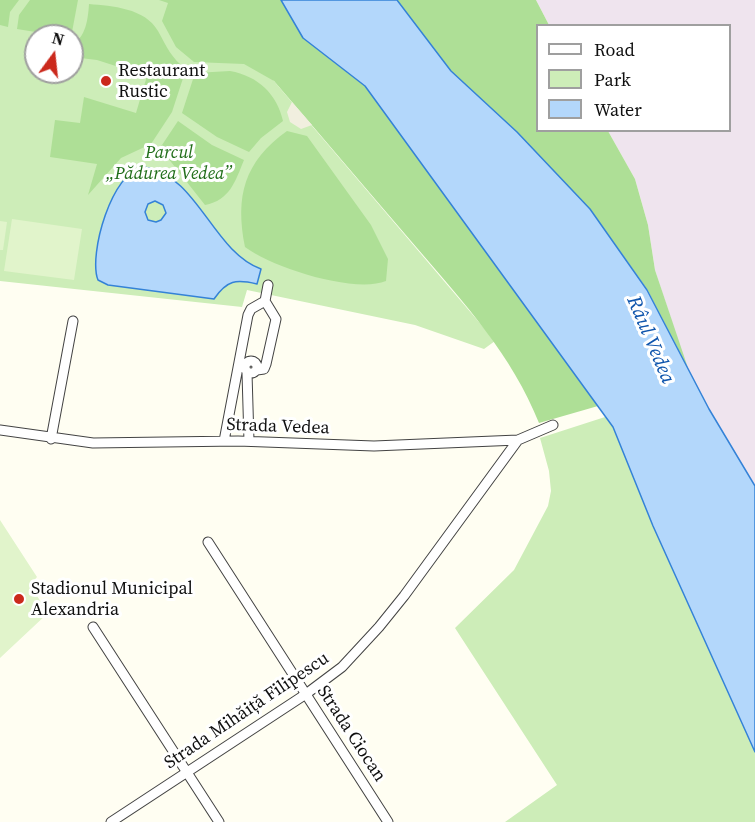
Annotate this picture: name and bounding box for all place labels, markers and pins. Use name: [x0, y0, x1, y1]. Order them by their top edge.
place label: Restaurant Rustic: [118, 60, 205, 103]
marker: Restaurant Rustic: [99, 74, 113, 88]
place label: Stadionul Municipal Alexandria: [31, 578, 193, 620]
marker: Stadionul Municipal Alexandria: [12, 592, 26, 606]

